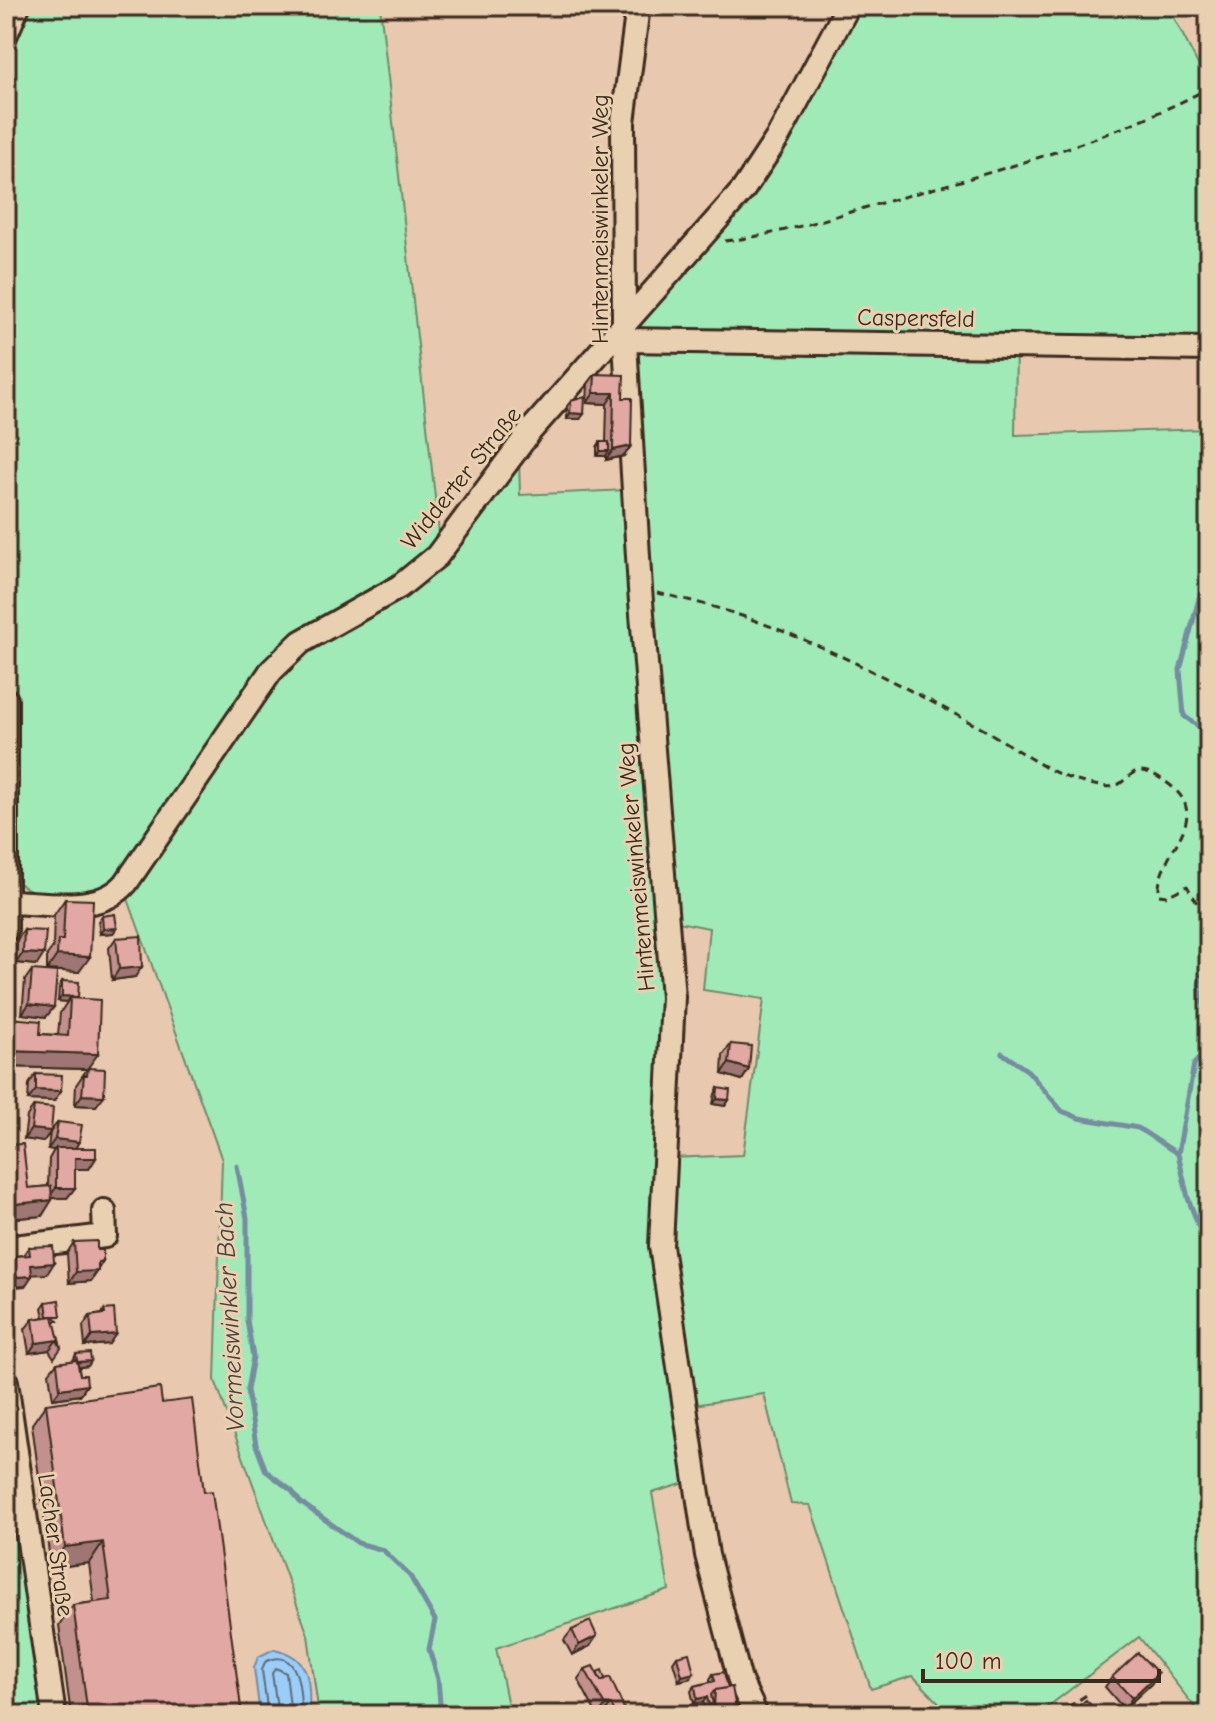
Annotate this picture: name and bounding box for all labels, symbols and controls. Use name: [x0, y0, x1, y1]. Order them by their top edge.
street label: Hintenmeiswinkeler Weg: [586, 94, 614, 344]
street label: Caspersfeld: [857, 303, 975, 333]
street label: Widderter Straße: [395, 401, 527, 555]
street label: Hintenmeiswinkeler Weg: [611, 741, 661, 993]
water label: Vormeiswinkler Bach: [209, 1201, 251, 1433]
street label: Lacher Straße: [32, 1472, 80, 1618]
scale bar: [923, 1633, 1159, 1683]
text: 100 m: [935, 1647, 1002, 1675]

